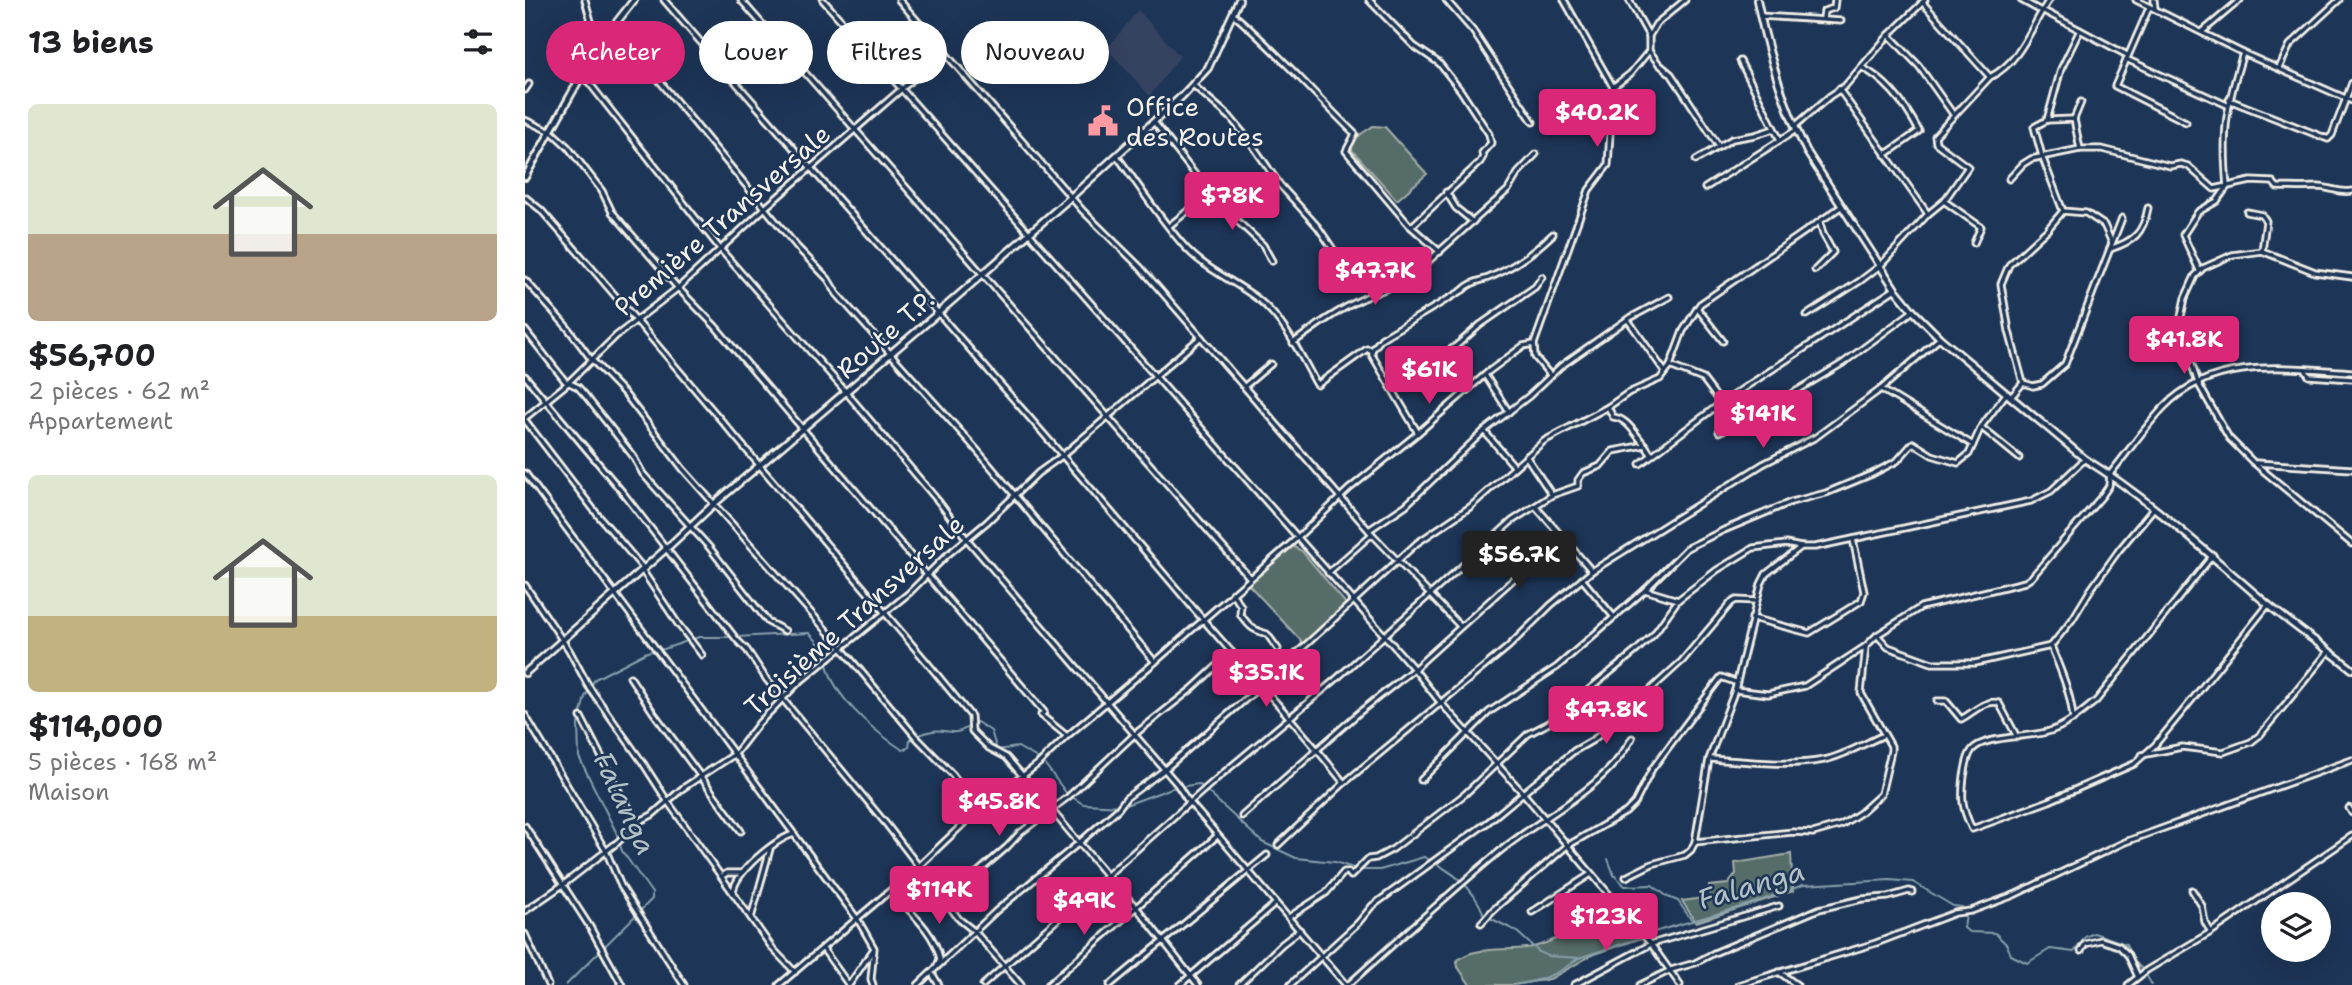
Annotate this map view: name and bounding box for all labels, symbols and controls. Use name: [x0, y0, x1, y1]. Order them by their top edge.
chip: Acheter: [546, 21, 685, 84]
chip: Louer: [699, 21, 813, 84]
chip: Filtres: [827, 21, 947, 84]
chip: Nouveau: [961, 21, 1109, 84]
text: 13 biens: [28, 22, 154, 63]
icon: filters: [459, 23, 497, 61]
place label: Office des Routes: [1126, 89, 1264, 154]
pin: $40.2K: [1540, 90, 1654, 149]
text: $40.2K: [1555, 97, 1639, 127]
public building icon: Office des Routes: [1086, 104, 1120, 138]
street label: Première Transversale: [606, 116, 838, 324]
icon: home: [200, 149, 326, 275]
pin: $78K: [1191, 173, 1273, 232]
text: $78K: [1200, 180, 1264, 210]
pin: $47.7K: [1318, 247, 1432, 307]
text: $47.7K: [1335, 255, 1415, 285]
street label: Route T.P.: [829, 282, 941, 386]
pin: $41.8K: [2127, 316, 2241, 376]
text: $41.8K: [2145, 324, 2223, 354]
text: $56,700: [28, 335, 156, 376]
pin: $61K: [1388, 346, 1470, 406]
text: $61K: [1401, 354, 1457, 384]
text: 2 pièces · 62 m²: [28, 376, 210, 406]
pin: $141K: [1714, 391, 1812, 450]
text: $141K: [1730, 398, 1796, 428]
text: Appartement: [28, 406, 173, 436]
street label: Troisième Transversale: [736, 507, 972, 723]
icon: home: [200, 520, 326, 646]
pin: $56.7K: [1462, 532, 1576, 591]
text: $56.7K: [1478, 539, 1560, 569]
pin: $35.1K: [1209, 650, 1323, 709]
text: $35.1K: [1228, 657, 1304, 687]
pin: $47.8K: [1549, 686, 1663, 746]
text: $47.8K: [1565, 694, 1647, 724]
text: $114,000: [28, 706, 163, 747]
water label: Falanga: [585, 745, 665, 861]
text: 5 pièces · 168 m²: [28, 747, 217, 777]
text: Maison: [28, 777, 109, 807]
pin: $45.8K: [942, 778, 1056, 838]
text: $45.8K: [958, 786, 1040, 816]
water label: Falanga: [1693, 852, 1809, 918]
pin: $114K: [890, 866, 988, 926]
text: $114K: [906, 874, 972, 904]
pin: $49K: [1043, 878, 1125, 937]
text: $49K: [1053, 885, 1115, 915]
map controls: [2261, 892, 2331, 962]
button: layers: [2261, 892, 2331, 962]
pin: $123K: [1557, 894, 1655, 953]
text: $123K: [1570, 901, 1642, 931]

